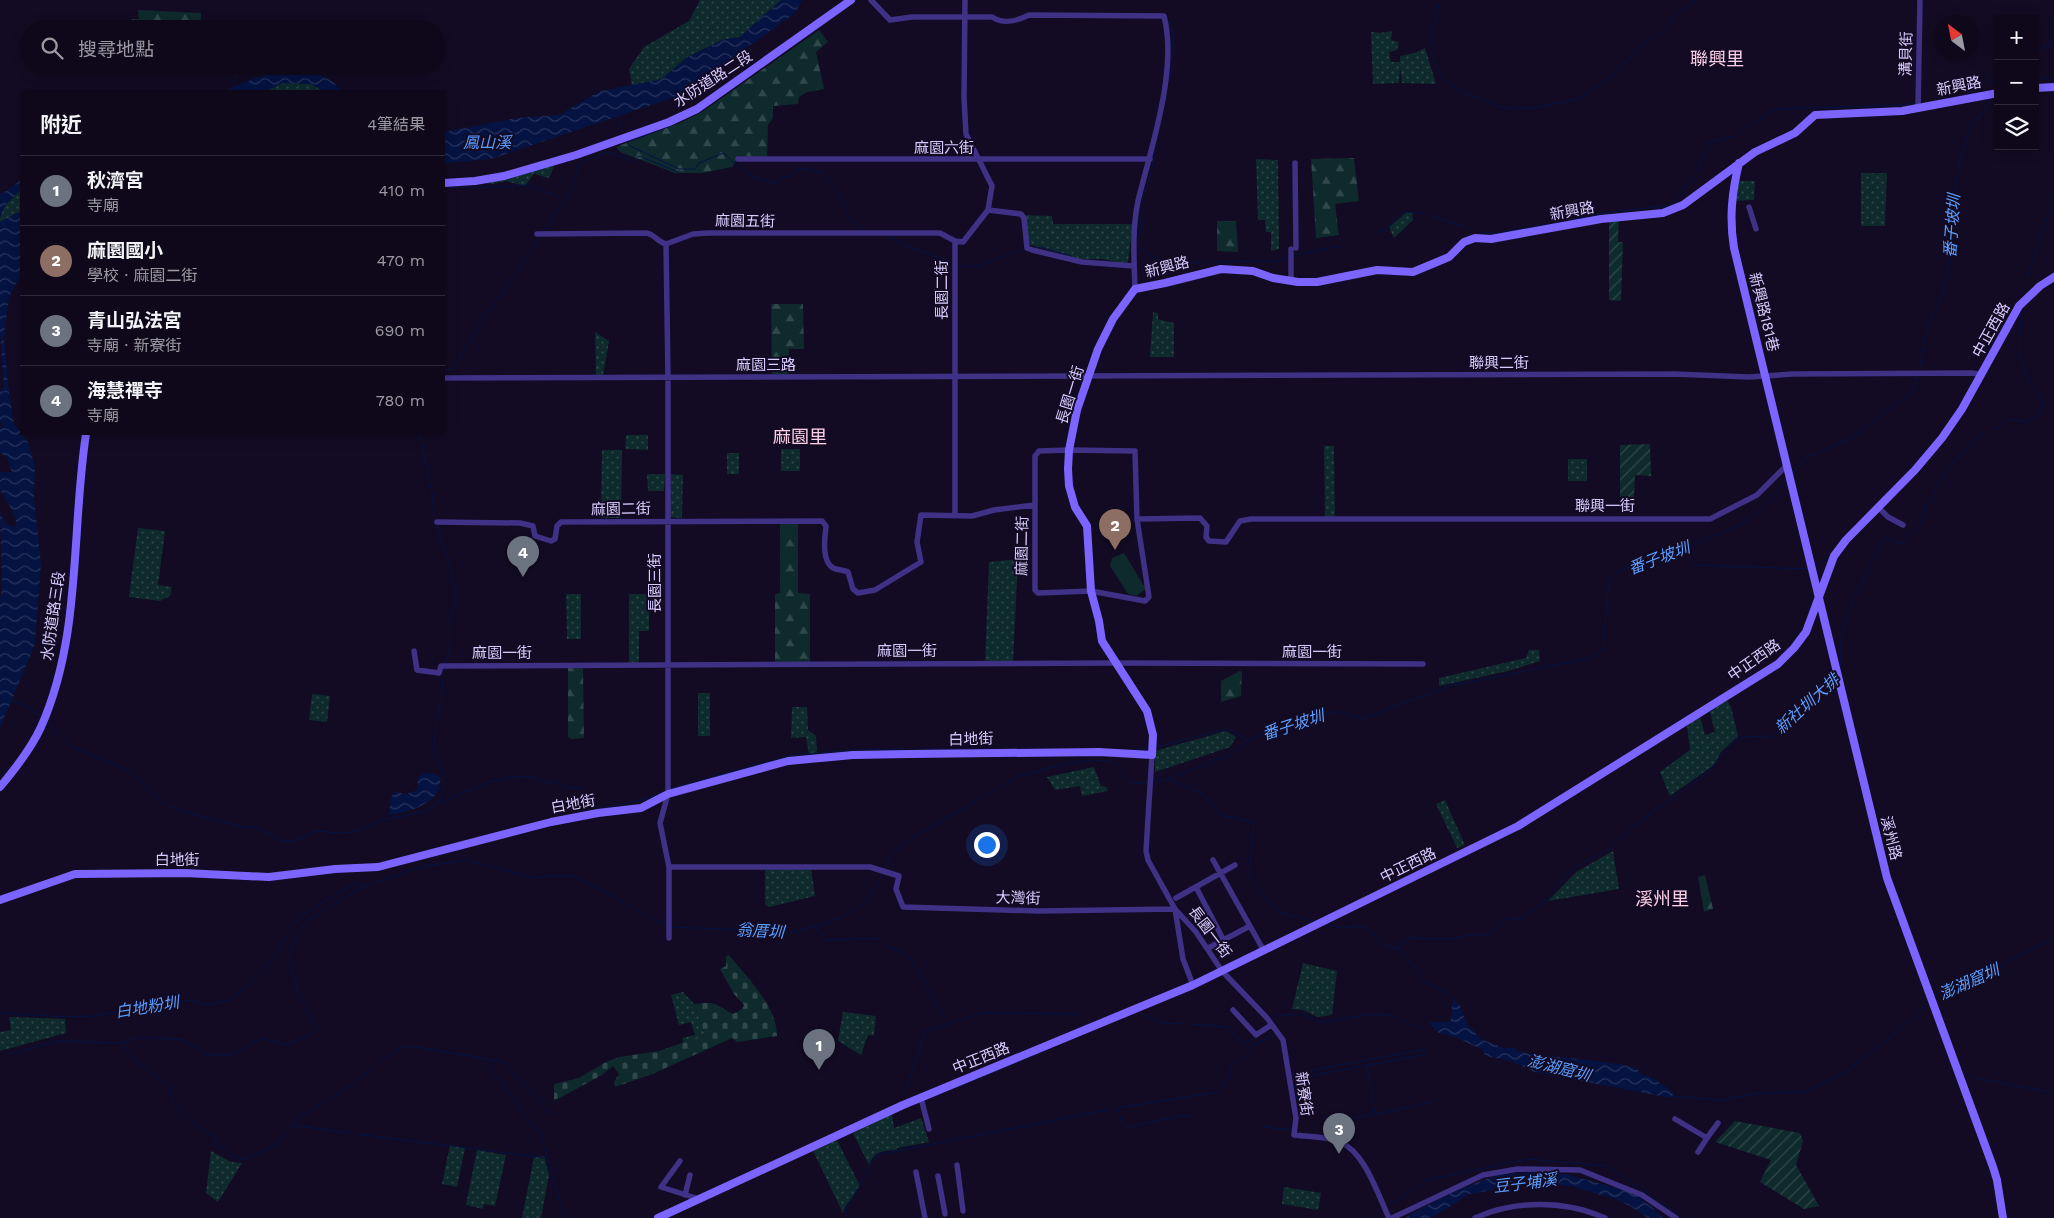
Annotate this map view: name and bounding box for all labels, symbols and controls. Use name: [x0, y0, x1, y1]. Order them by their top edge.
north arrow: [1934, 15, 1979, 60]
map controls: [1994, 15, 2039, 150]
button: +: [1994, 15, 2039, 60]
search box: [20, 20, 445, 75]
street label: 溝貝街: [1897, 31, 1915, 77]
icon: search: [38, 34, 66, 62]
text: 搜尋地點: [78, 38, 154, 61]
street label: 水防道路二段: [670, 47, 756, 111]
district label: 聯興里: [1690, 48, 1744, 69]
button: −: [1994, 60, 2039, 105]
street label: 新興路: [1935, 73, 1983, 99]
button: layers: [1994, 105, 2039, 150]
text: 附近: [40, 112, 82, 137]
text: 4筆結果: [367, 115, 425, 134]
water label: 鳳山溪: [463, 133, 513, 152]
street label: 麻園六街: [914, 139, 974, 157]
text: 秋濟宮: [87, 169, 144, 192]
text: 1: [53, 181, 59, 200]
text: 410 m: [379, 181, 425, 200]
water label: 番子坡圳: [1940, 191, 1964, 259]
text: 寺廟: [87, 196, 119, 215]
street label: 新興路: [1548, 198, 1596, 224]
street label: 麻園五街: [715, 211, 775, 231]
text: 麻園國小: [87, 239, 163, 262]
text: 2: [51, 251, 61, 270]
text: 470 m: [377, 251, 425, 270]
street label: 新興路: [1143, 253, 1191, 281]
street label: 長園二街: [933, 260, 951, 320]
text: 學校 · 麻園二街: [87, 266, 198, 285]
street label: 新興路181巷: [1745, 271, 1783, 353]
street label: 中正西路: [1969, 299, 2013, 361]
text: 青山弘法宮: [87, 309, 182, 332]
text: 3: [51, 321, 61, 340]
text: 690 m: [375, 321, 425, 340]
text: 寺廟 · 新寮街: [87, 336, 182, 355]
street label: 聯興二街: [1469, 354, 1529, 372]
street label: 麻園三路: [736, 356, 796, 374]
street label: 長園一街: [1053, 364, 1087, 426]
text: 海慧禪寺: [87, 379, 163, 402]
text: 4: [51, 391, 61, 410]
text: 780 m: [376, 391, 425, 410]
text: 寺廟: [87, 406, 119, 425]
district label: 麻園里: [773, 426, 827, 447]
street label: 聯興一街: [1575, 497, 1635, 515]
street label: 麻園二街: [591, 499, 651, 519]
pin: 2: [1099, 509, 1131, 550]
street label: 麻園二街: [1012, 516, 1032, 576]
pin: 4: [507, 536, 539, 577]
water label: 番子坡圳: [1626, 537, 1694, 578]
street label: 長園三街: [646, 553, 664, 613]
street label: 水防道路三段: [38, 570, 68, 662]
street label: 中正西路: [1724, 635, 1784, 685]
street label: 麻園一街: [877, 642, 937, 660]
street label: 麻園一街: [1282, 643, 1342, 661]
street label: 麻園一街: [472, 644, 532, 662]
water label: 新社圳大排: [1771, 669, 1845, 738]
water label: 番子坡圳: [1260, 705, 1328, 744]
street label: 白地街: [948, 730, 994, 748]
street label: 白地街: [549, 791, 597, 817]
street label: 溪州路: [1877, 814, 1905, 862]
your location: [974, 832, 1000, 858]
street label: 中正西路: [1377, 844, 1439, 886]
street label: 白地街: [154, 851, 200, 869]
district label: 溪州里: [1635, 888, 1689, 909]
street label: 大灣街: [995, 889, 1041, 907]
street label: 長園一街: [1185, 903, 1235, 961]
water label: 翁厝圳: [736, 920, 786, 942]
water label: 澎湖窟圳: [1936, 959, 2004, 1004]
water label: 白地粉圳: [114, 992, 182, 1021]
pin: 1: [803, 1029, 835, 1070]
street label: 中正西路: [950, 1038, 1012, 1078]
water label: 澎湖窟圳: [1526, 1051, 1594, 1085]
street label: 新寮街: [1292, 1070, 1316, 1118]
pin: 3: [1323, 1113, 1355, 1154]
water label: 豆子埔溪: [1492, 1169, 1560, 1196]

